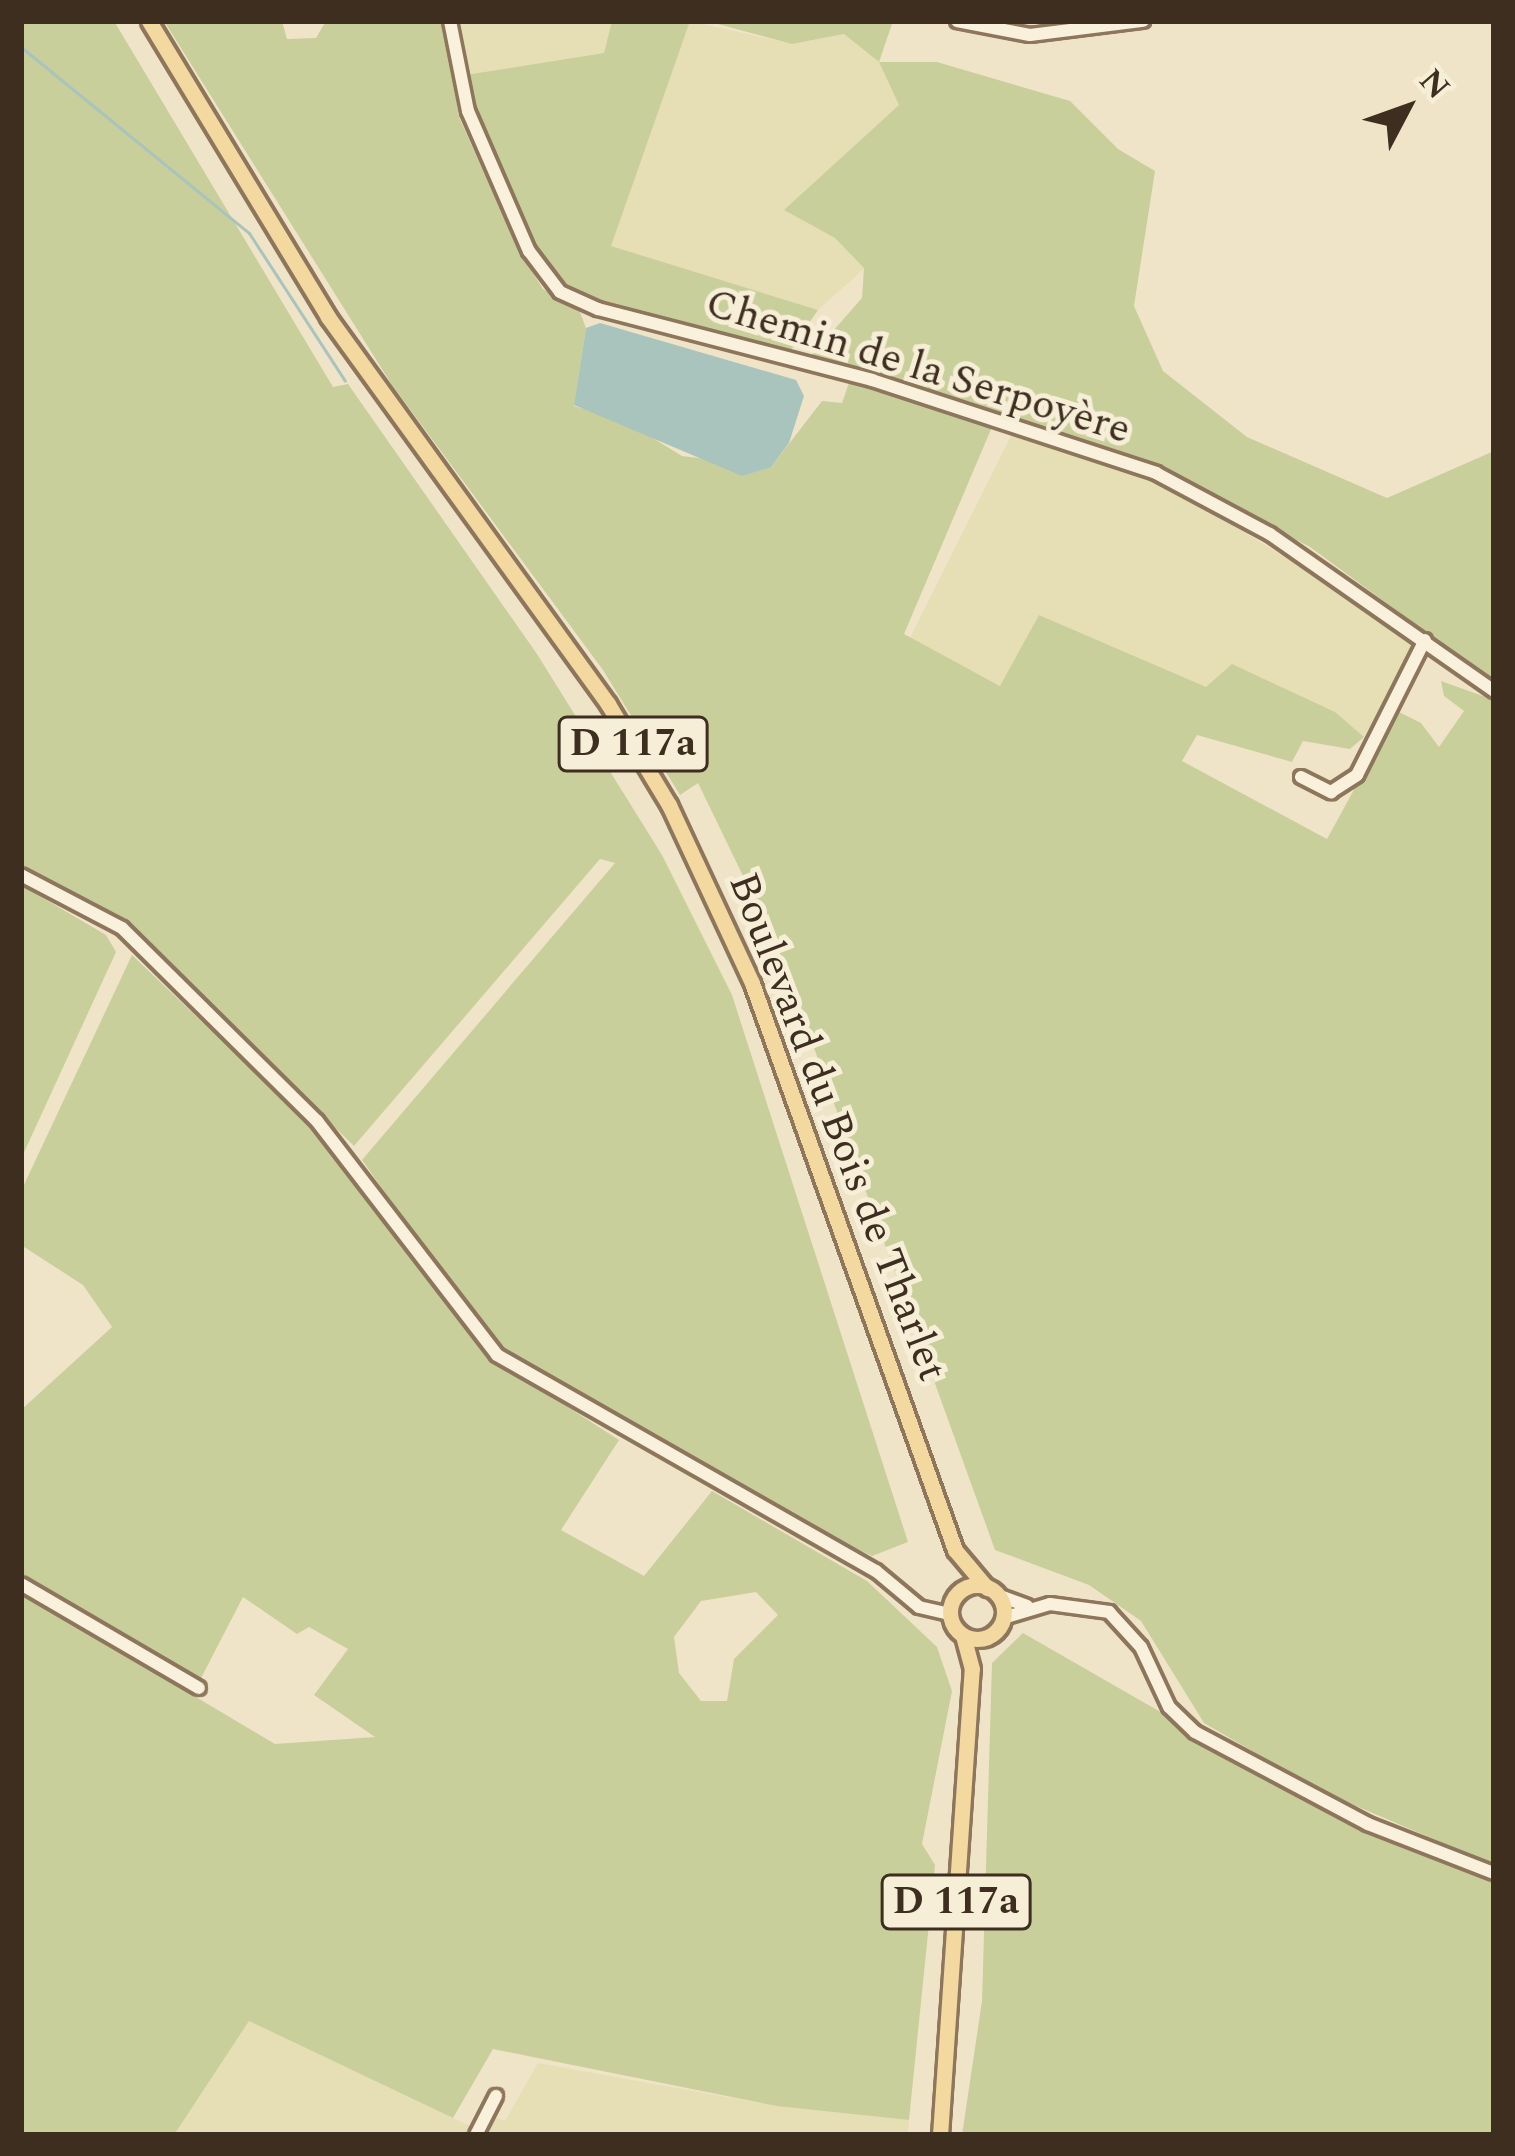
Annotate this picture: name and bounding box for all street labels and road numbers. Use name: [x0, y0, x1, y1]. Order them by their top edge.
street label: Chemin de la Serpoyère: [700, 278, 1136, 456]
road number: D 117a: [555, 711, 711, 777]
street label: Boulevard du Bois de Tharlet: [717, 866, 957, 1388]
road number: D 117a: [878, 1869, 1034, 1935]

